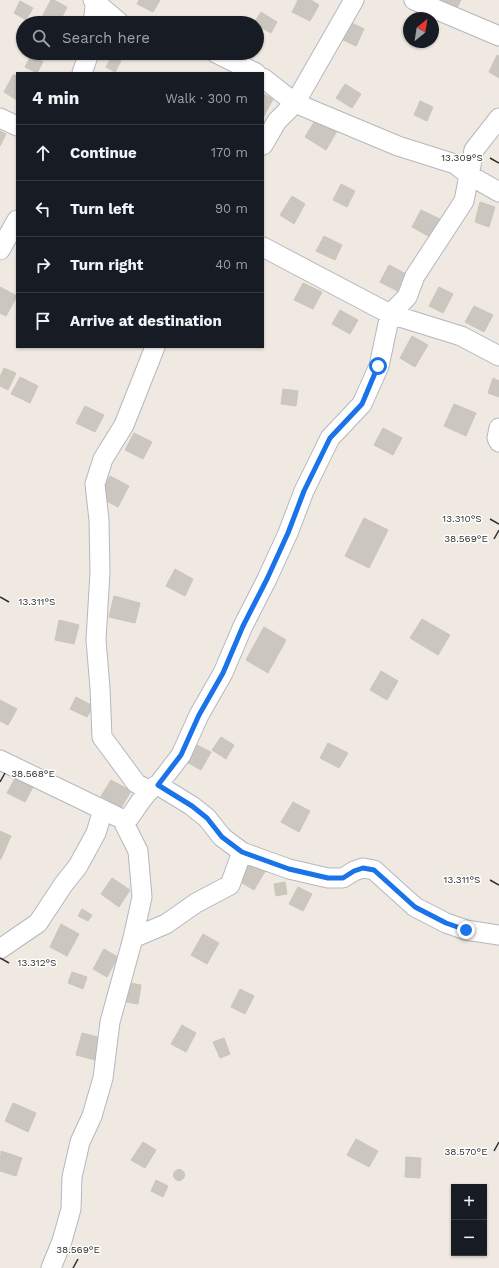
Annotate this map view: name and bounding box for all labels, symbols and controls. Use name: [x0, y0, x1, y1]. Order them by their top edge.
north arrow: [403, 12, 439, 48]
search box: [16, 16, 264, 60]
icon: search: [30, 27, 52, 49]
text: Search here: [62, 29, 150, 47]
text: 4 min: [32, 88, 79, 108]
text: Walk · 300 m: [165, 91, 248, 106]
icon: ahead: [32, 142, 54, 164]
text: Continue: [70, 144, 137, 162]
text: 170 m: [211, 145, 248, 160]
text: 13.309°S: [441, 152, 483, 163]
icon: left: [32, 198, 54, 220]
text: Turn left: [70, 200, 134, 218]
text: 90 m: [215, 201, 248, 216]
icon: right: [32, 254, 54, 276]
text: Turn right: [70, 256, 143, 274]
text: 40 m: [215, 257, 248, 272]
icon: arrive: [32, 310, 54, 332]
text: Arrive at destination: [70, 312, 222, 330]
route start: [369, 357, 387, 375]
text: 13.310°S: [442, 513, 482, 524]
text: 38.569°E: [444, 533, 488, 544]
text: 13.311°S: [18, 596, 56, 607]
text: 38.568°E: [11, 768, 55, 779]
text: 13.311°S: [443, 874, 481, 885]
route end: [457, 921, 475, 939]
text: 13.312°S: [18, 957, 56, 968]
text: 38.570°E: [444, 1146, 488, 1157]
map controls: [451, 1184, 487, 1256]
button: +: [451, 1184, 487, 1220]
button: −: [451, 1220, 487, 1256]
text: 38.569°E: [56, 1244, 100, 1255]

